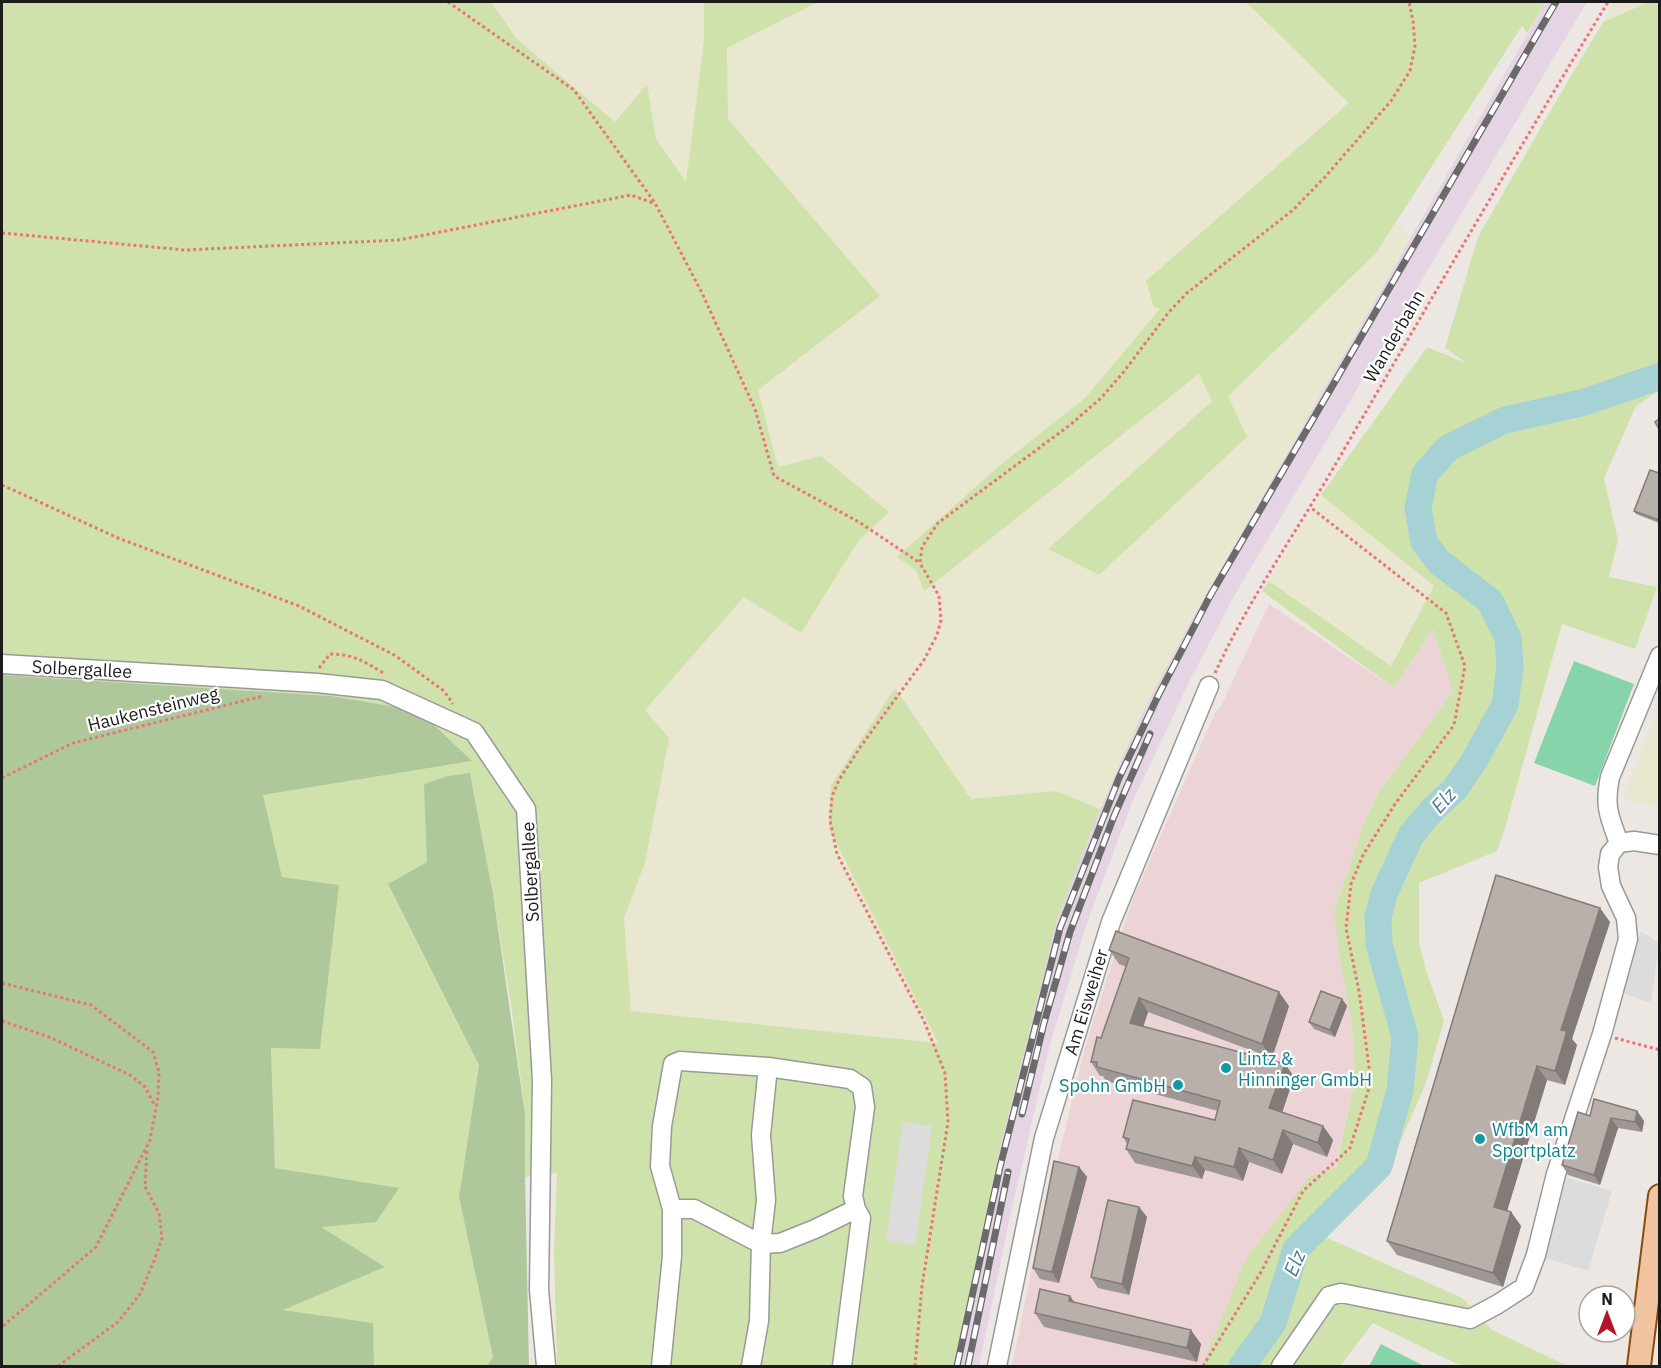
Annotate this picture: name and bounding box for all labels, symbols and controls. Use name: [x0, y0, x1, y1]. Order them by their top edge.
street label: Wanderbahn: [1358, 286, 1430, 386]
street label: Solbergallee: [31, 655, 133, 683]
street label: Haukensteinweg: [85, 681, 221, 736]
water label: Elz: [1424, 781, 1462, 819]
street label: Solbergallee: [516, 821, 544, 923]
street label: Am Eisweiher: [1059, 946, 1113, 1058]
place label: Lintz & Hinninger GmbH: [1238, 1047, 1372, 1091]
marker: Lintz & Hinninger GmbH: [1219, 1061, 1233, 1075]
place label: Spohn GmbH: [1059, 1074, 1166, 1097]
marker: Spohn GmbH: [1171, 1078, 1185, 1092]
place label: WfbM am Sportplatz: [1492, 1118, 1576, 1162]
marker: WfbM am Sportplatz: [1473, 1132, 1487, 1146]
water label: Elz: [1277, 1245, 1312, 1280]
north arrow: [1577, 1284, 1637, 1344]
text: N: [1601, 1289, 1613, 1309]

